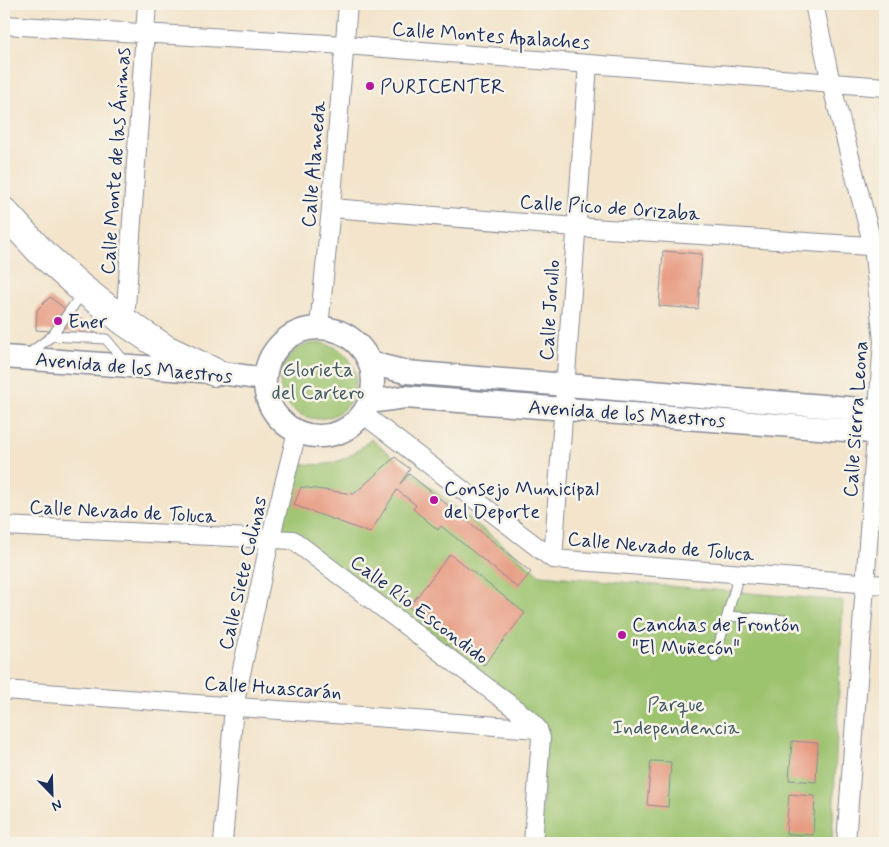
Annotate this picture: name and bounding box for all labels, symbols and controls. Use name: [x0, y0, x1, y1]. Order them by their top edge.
street label: Calle Montes Apalaches: [391, 16, 591, 58]
street label: Calle Monte de las Ánimas: [95, 47, 138, 276]
place label: PURICENTER: [380, 74, 505, 101]
marker: PURICENTER: [364, 80, 376, 92]
street label: Calle Alameda: [296, 99, 334, 229]
street label: Calle Pico de Orizaba: [519, 189, 702, 228]
street label: Calle Jorullo: [534, 259, 567, 361]
place label: Ener: [68, 309, 108, 336]
marker: Ener: [52, 315, 64, 327]
street label: Calle Sierra Leona: [838, 340, 875, 498]
street label: Avenida de los Maestros: [34, 346, 234, 391]
park label: Glorieta del Cartero: [272, 357, 364, 407]
street label: Avenida de los Maestros: [527, 394, 726, 435]
place label: Consejo Municipal del Deporte: [444, 476, 599, 526]
street label: Calle Nevado de Toluca: [29, 494, 218, 531]
street label: Calle Siete Colinas: [213, 494, 274, 653]
marker: Consejo Municipal del Deporte: [428, 494, 440, 506]
street label: Calle Nevado de Toluca: [566, 526, 756, 569]
street label: Calle Río Escondido: [344, 549, 494, 671]
place label: Canchas de Frontón "El Muñecón": [632, 612, 800, 662]
marker: Canchas de Frontón "El Muñecón": [616, 629, 628, 641]
street label: Calle Huascarán: [203, 670, 343, 707]
park label: Parque Independencia: [613, 692, 740, 742]
north arrow: [28, 770, 78, 820]
text: N: [49, 795, 64, 815]

